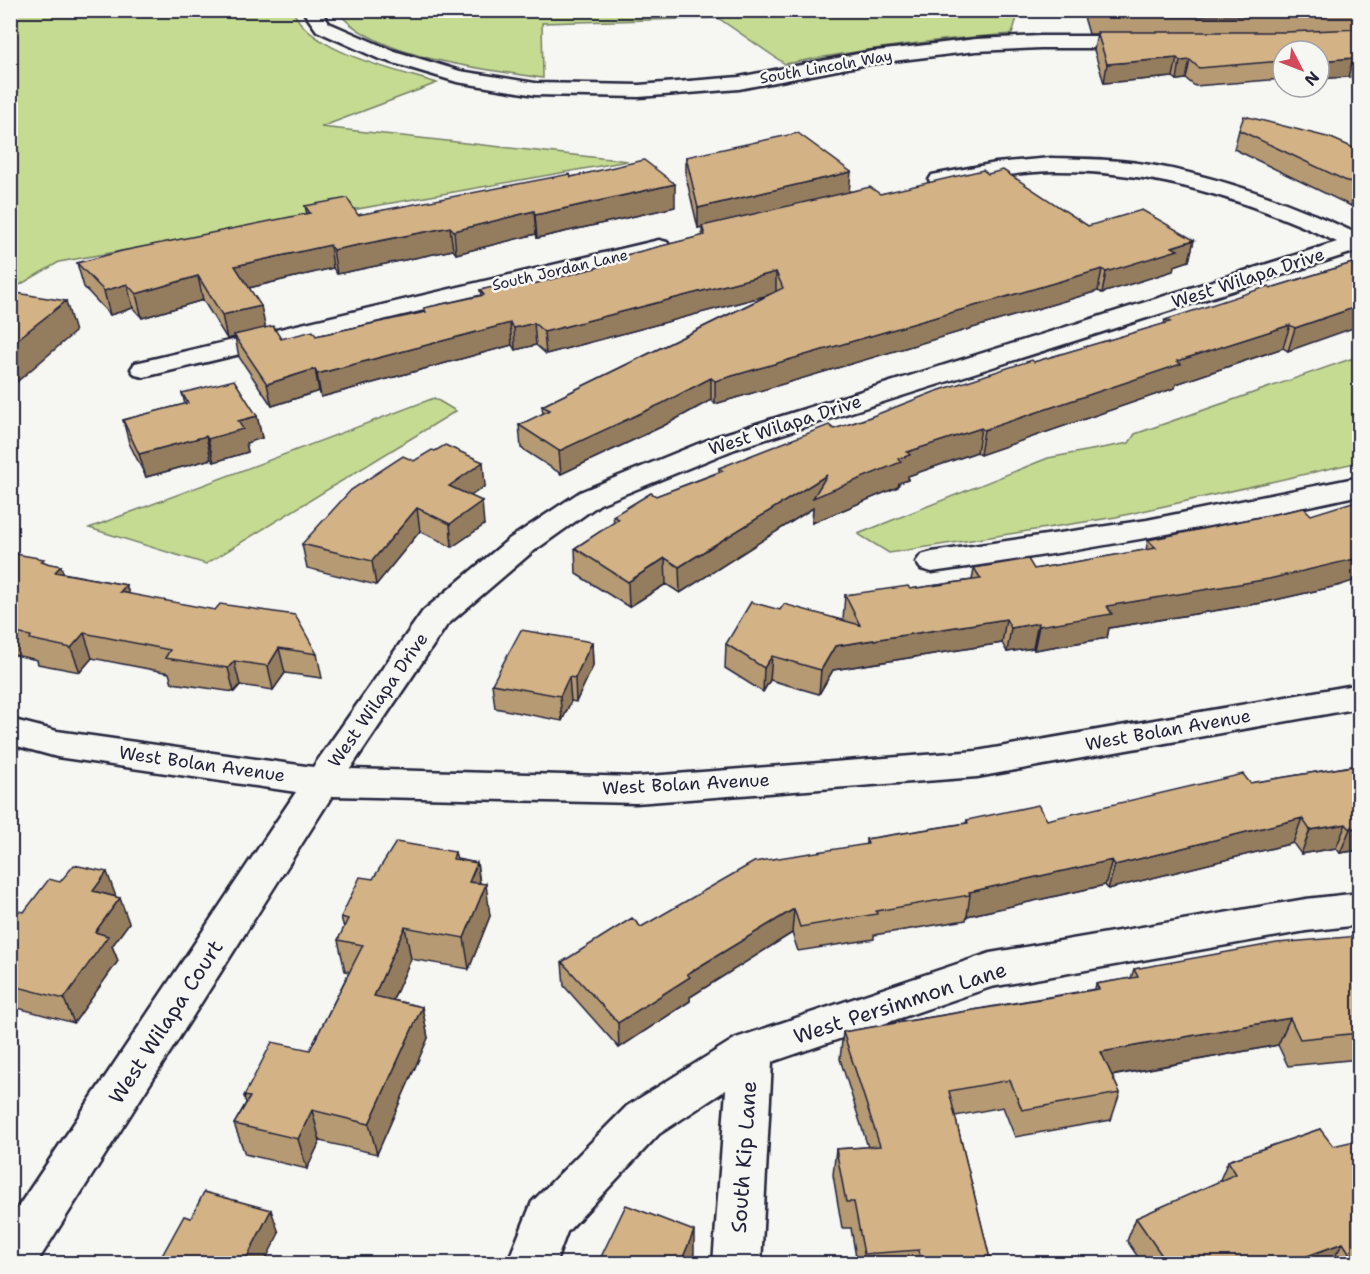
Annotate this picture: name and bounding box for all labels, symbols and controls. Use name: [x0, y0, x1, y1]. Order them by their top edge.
north arrow: [1271, 39, 1331, 99]
street label: South Lincoln Way: [758, 46, 894, 88]
text: N: [1300, 67, 1324, 90]
street label: West Wilapa Drive: [1168, 242, 1328, 314]
street label: South Jordan Lane: [490, 245, 630, 295]
street label: West Wilapa Drive: [705, 389, 865, 461]
street label: West Wilapa Drive: [322, 628, 434, 772]
street label: West Bolan Avenue: [1083, 704, 1253, 756]
street label: West Bolan Avenue: [117, 740, 287, 788]
street label: West Bolan Avenue: [602, 768, 770, 800]
street label: West Wilapa Court: [102, 935, 230, 1109]
street label: West Persimmon Lane: [790, 955, 1010, 1051]
street label: South Kip Lane: [725, 1080, 763, 1234]

